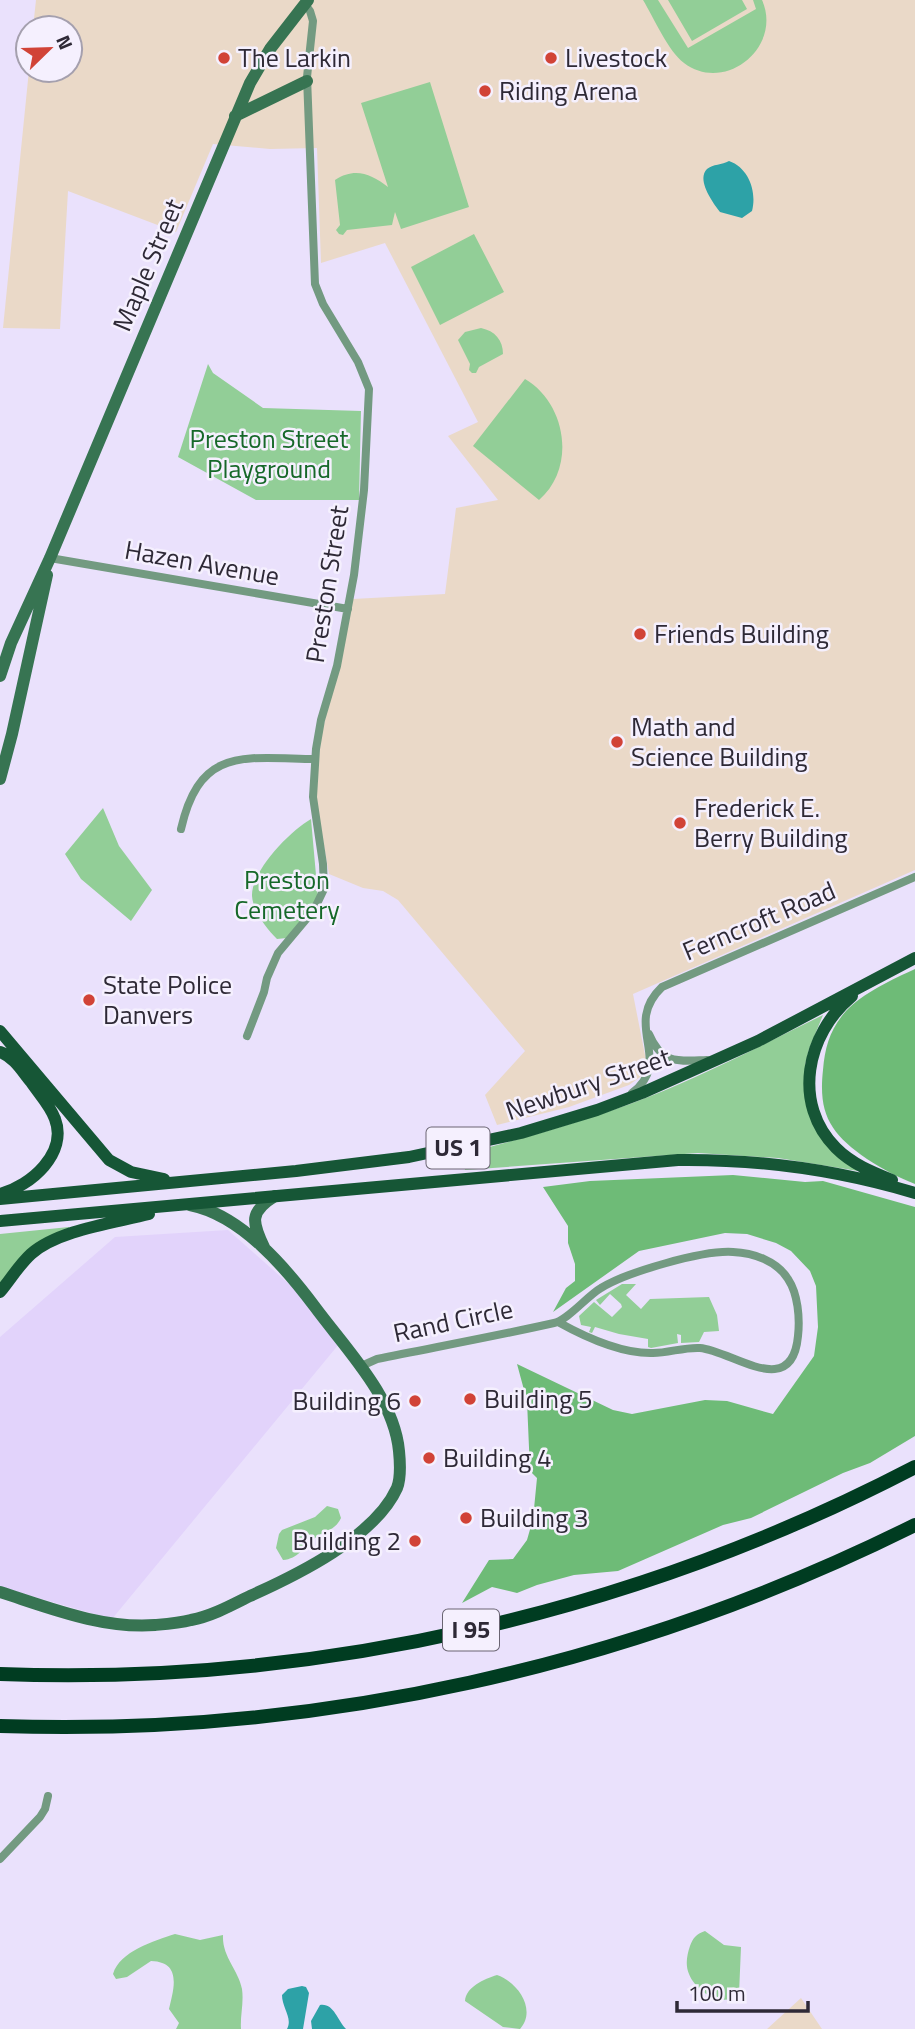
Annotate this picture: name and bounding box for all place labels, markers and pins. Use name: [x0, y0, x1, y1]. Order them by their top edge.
place label: The Larkin: [238, 38, 351, 77]
place label: Livestock: [565, 38, 667, 77]
marker: The Larkin: [216, 50, 232, 66]
marker: Livestock: [543, 50, 559, 66]
place label: Riding Arena: [499, 71, 638, 110]
marker: Riding Arena: [477, 83, 493, 99]
place label: Friends Building: [654, 614, 829, 653]
marker: Friends Building: [632, 626, 648, 642]
place label: Math and Science Building: [631, 707, 808, 776]
marker: Math and Science Building: [609, 734, 625, 750]
place label: Frederick E. Berry Building: [694, 788, 848, 857]
marker: Frederick E. Berry Building: [672, 815, 688, 831]
place label: State Police Danvers: [103, 965, 232, 1034]
marker: State Police Danvers: [81, 992, 97, 1008]
place label: Building 5: [484, 1379, 593, 1418]
place label: Building 6: [292, 1381, 401, 1420]
marker: Building 5: [462, 1391, 478, 1407]
marker: Building 6: [407, 1393, 423, 1409]
place label: Building 4: [443, 1438, 552, 1477]
marker: Building 4: [421, 1450, 437, 1466]
place label: Building 3: [480, 1498, 589, 1537]
marker: Building 3: [458, 1510, 474, 1526]
place label: Building 2: [292, 1521, 401, 1560]
marker: Building 2: [407, 1533, 423, 1549]

